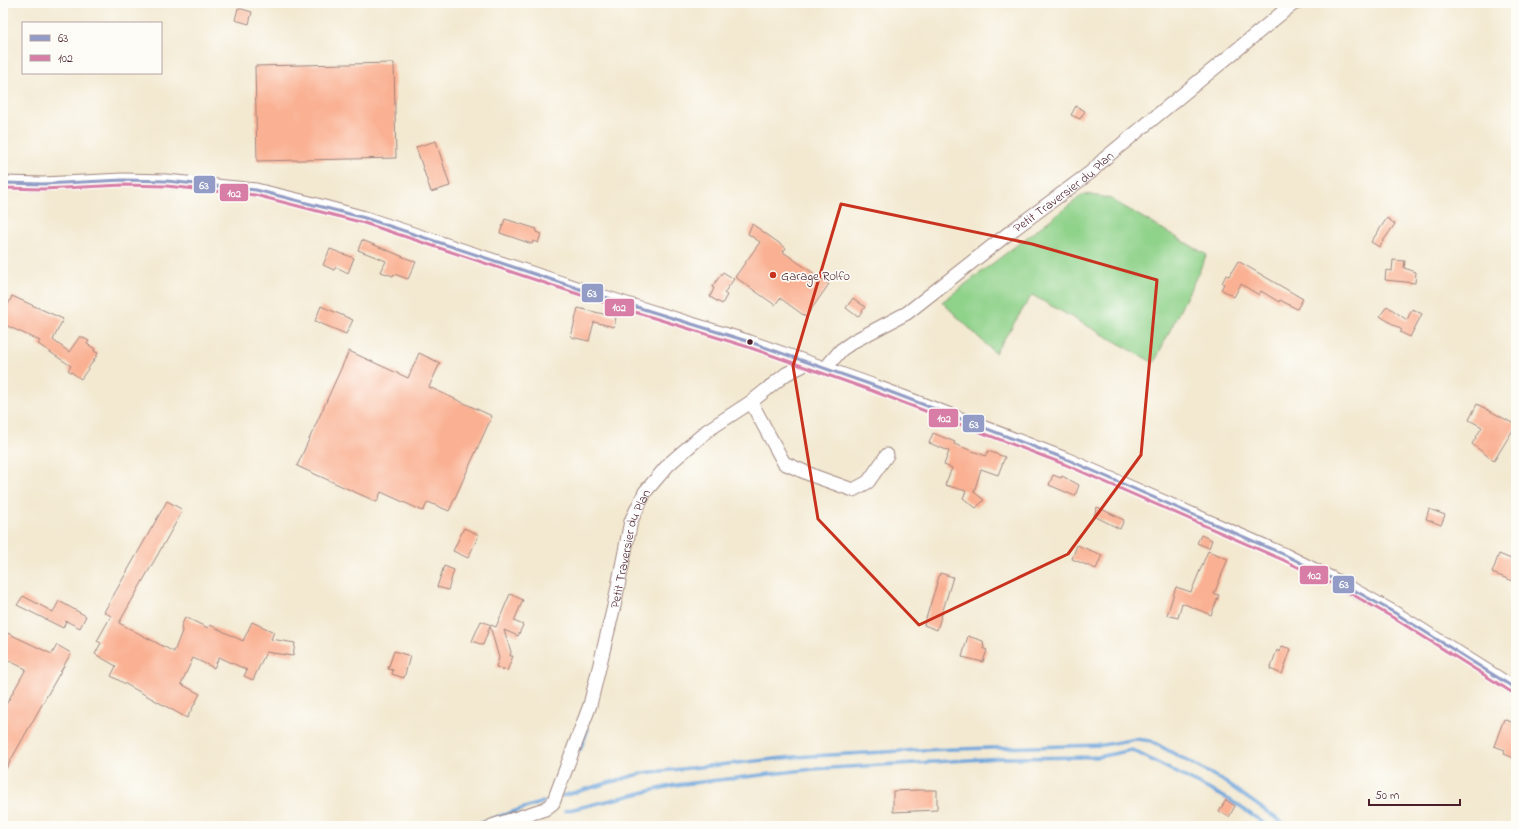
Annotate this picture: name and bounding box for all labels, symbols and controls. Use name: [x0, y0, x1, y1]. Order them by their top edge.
legend: [22, 22, 162, 74]
text: 63: [58, 30, 68, 48]
text: 102: [58, 50, 73, 68]
street label: Petit Traversier du Plan: [1010, 147, 1118, 238]
line badge: 63: [193, 175, 216, 194]
text: 63: [198, 178, 209, 194]
line badge: 102: [219, 183, 249, 202]
text: 102: [227, 186, 241, 202]
place label: Garage Rolfo: [781, 267, 850, 287]
marker: Garage Rolfo: [768, 270, 778, 280]
line badge: 63: [581, 283, 604, 303]
text: 63: [586, 286, 597, 302]
line badge: 102: [604, 298, 635, 317]
text: 102: [612, 300, 626, 316]
unlabelled marker: [745, 337, 755, 347]
line badge: 102: [928, 408, 959, 428]
text: 102: [937, 411, 951, 427]
line badge: 63: [962, 414, 985, 433]
text: 63: [968, 417, 979, 433]
street label: Petit Traversier du Plan: [606, 486, 656, 610]
line badge: 102: [1299, 565, 1329, 585]
text: 102: [1307, 568, 1321, 584]
line badge: 63: [1332, 575, 1355, 594]
text: 63: [1338, 577, 1349, 593]
scale bar: [1369, 781, 1460, 807]
text: 50 m: [1375, 787, 1399, 805]

